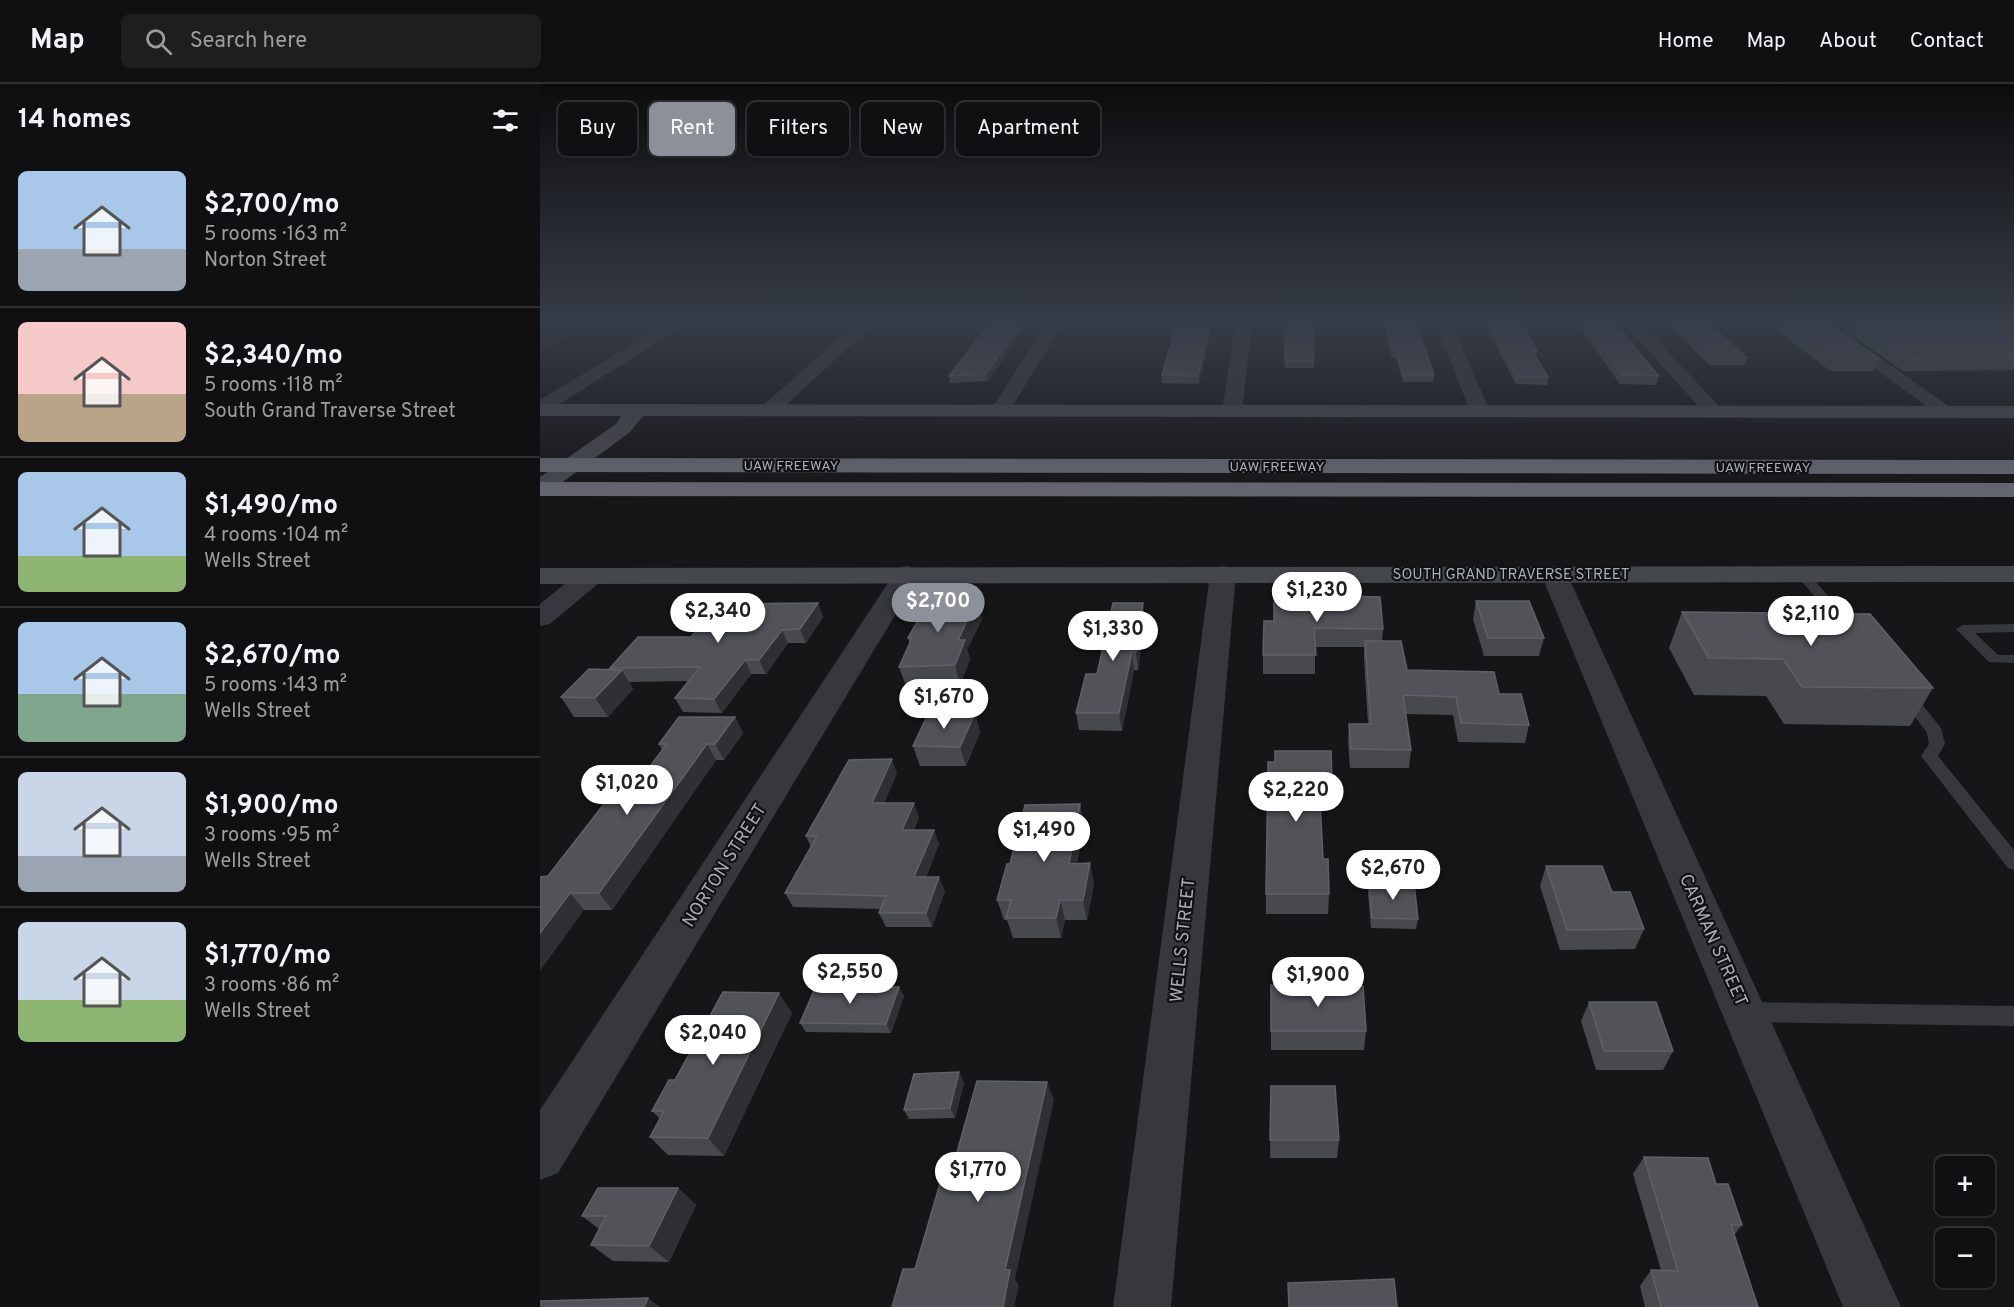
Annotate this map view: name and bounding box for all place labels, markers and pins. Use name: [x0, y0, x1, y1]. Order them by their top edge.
pin: $1,230: [1268, 572, 1366, 623]
pin: $2,700: [889, 583, 987, 634]
pin: $2,340: [669, 593, 767, 644]
pin: $2,110: [1762, 596, 1860, 647]
pin: $1,330: [1064, 611, 1162, 662]
pin: $1,670: [895, 679, 993, 730]
pin: $1,020: [578, 765, 676, 816]
pin: $2,220: [1247, 772, 1345, 823]
pin: $1,490: [995, 812, 1093, 863]
pin: $2,670: [1344, 850, 1442, 901]
pin: $2,550: [801, 954, 899, 1005]
pin: $1,900: [1269, 957, 1367, 1008]
pin: $2,040: [664, 1015, 762, 1066]
pin: $1,770: [929, 1152, 1027, 1203]

